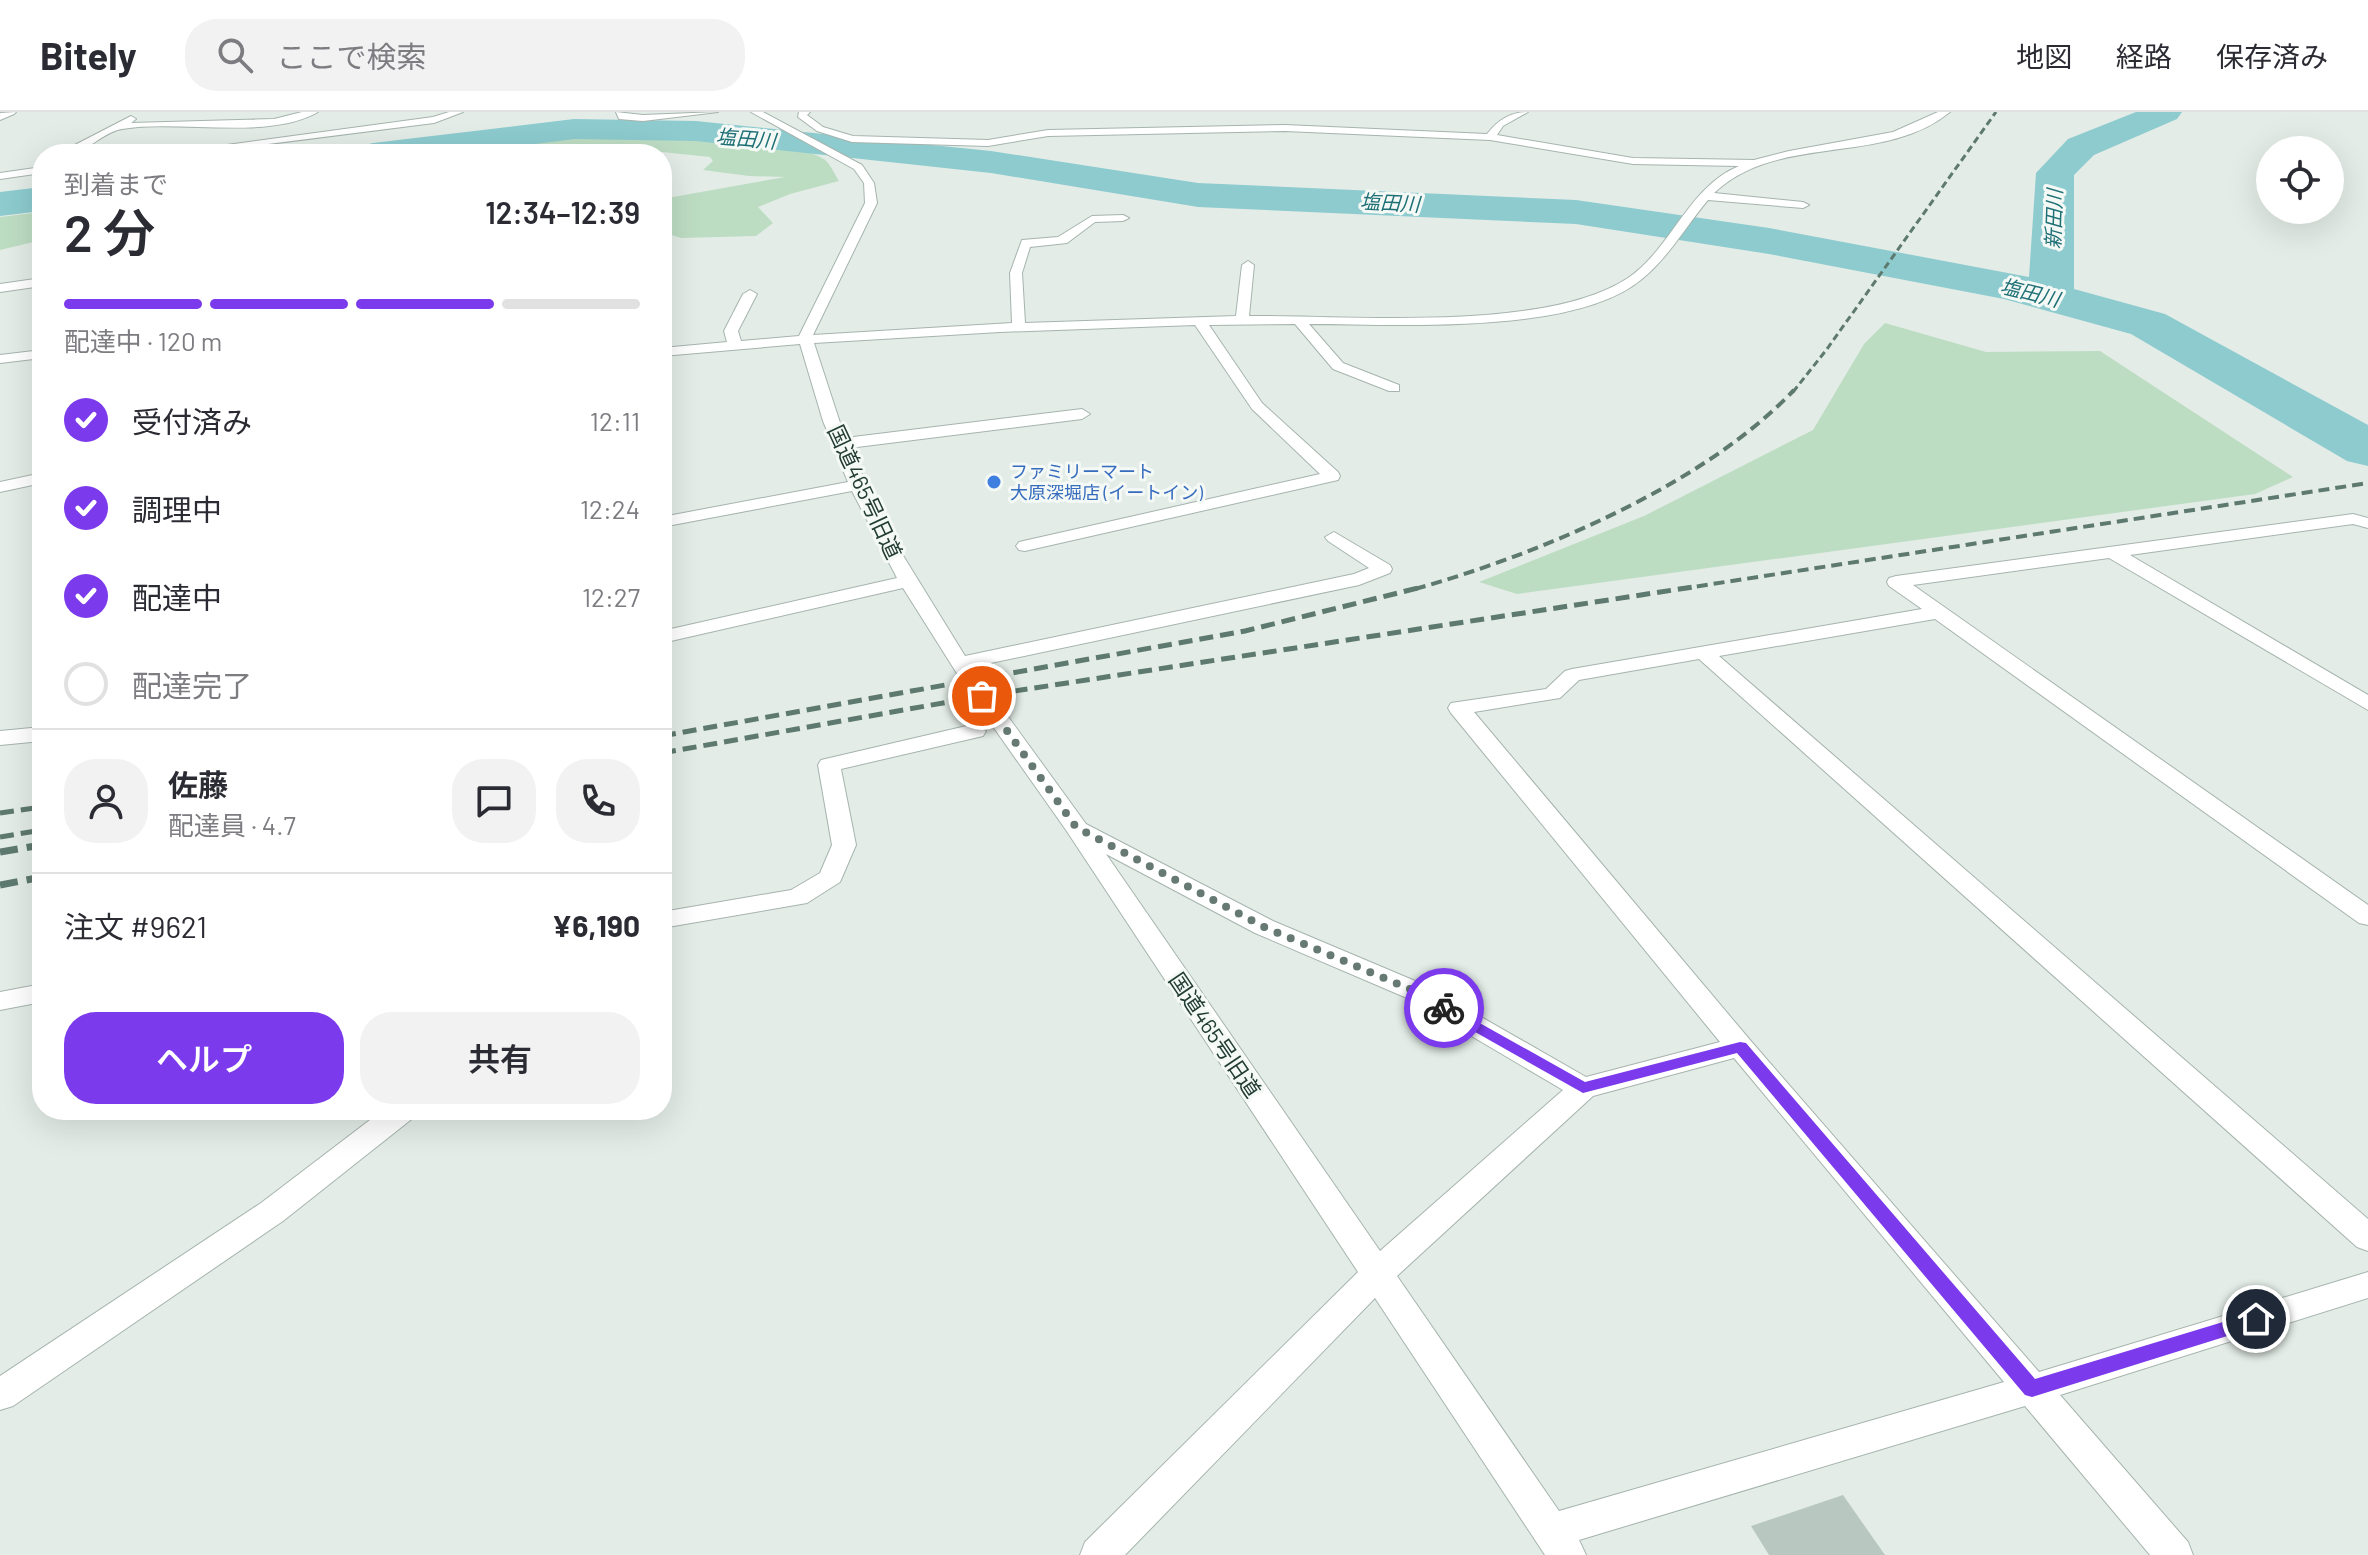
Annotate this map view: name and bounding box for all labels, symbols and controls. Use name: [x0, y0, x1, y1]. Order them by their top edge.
search box: [185, 19, 745, 91]
text: Bitely: [40, 32, 137, 78]
icon: search: [213, 33, 257, 77]
text: ここで検索: [277, 38, 427, 74]
text: 地図: [2016, 39, 2072, 73]
text: 経路: [2116, 39, 2172, 73]
text: 保存済み: [2216, 39, 2328, 73]
water label: 塩田川: [715, 123, 779, 153]
map controls: [2256, 136, 2344, 224]
button: locate: [2256, 136, 2344, 224]
text: 到着まで: [64, 168, 168, 199]
water label: 新田川: [2040, 187, 2066, 249]
water label: 塩田川: [1359, 188, 1423, 216]
text: 12:34–12:39: [485, 194, 640, 230]
text: 2 分: [64, 200, 155, 262]
water label: 塩田川: [1998, 273, 2064, 311]
text: 配達中 · 120 m: [64, 325, 222, 356]
icon: check: [64, 398, 108, 442]
text: 受付済み: [132, 403, 252, 439]
text: 12:11: [590, 405, 640, 436]
street label: 国道465号旧道: [824, 420, 908, 563]
place label: ファミリーマート 大原深堀店 (イートイン): [1010, 460, 1203, 503]
marker: ファミリーマート 大原深堀店 (イートイン): [985, 473, 1003, 491]
icon: check: [64, 486, 108, 530]
text: 調理中: [132, 491, 222, 527]
text: 12:24: [580, 493, 640, 524]
icon: check: [64, 574, 108, 618]
text: 配達中: [132, 579, 222, 615]
text: 12:27: [582, 581, 640, 612]
pin: [948, 662, 1016, 730]
text: 配達完了: [132, 667, 252, 703]
icon: bag: [960, 674, 1004, 718]
button: person: [64, 759, 148, 843]
button: chat: [452, 759, 536, 843]
button: phone: [556, 759, 640, 843]
text: 佐藤: [168, 766, 228, 802]
text: 配達員 · 4.7: [168, 809, 296, 840]
text: ¥6,190: [552, 907, 640, 943]
text: 注文 #9621: [64, 908, 207, 944]
street label: 国道465号旧道: [1165, 967, 1267, 1102]
courier: [1404, 968, 1484, 1048]
icon: bike: [1422, 986, 1466, 1030]
button: ヘルプ: [64, 1012, 344, 1104]
button: 共有: [360, 1012, 640, 1104]
pin: [2222, 1285, 2290, 1353]
icon: home: [2234, 1297, 2278, 1341]

